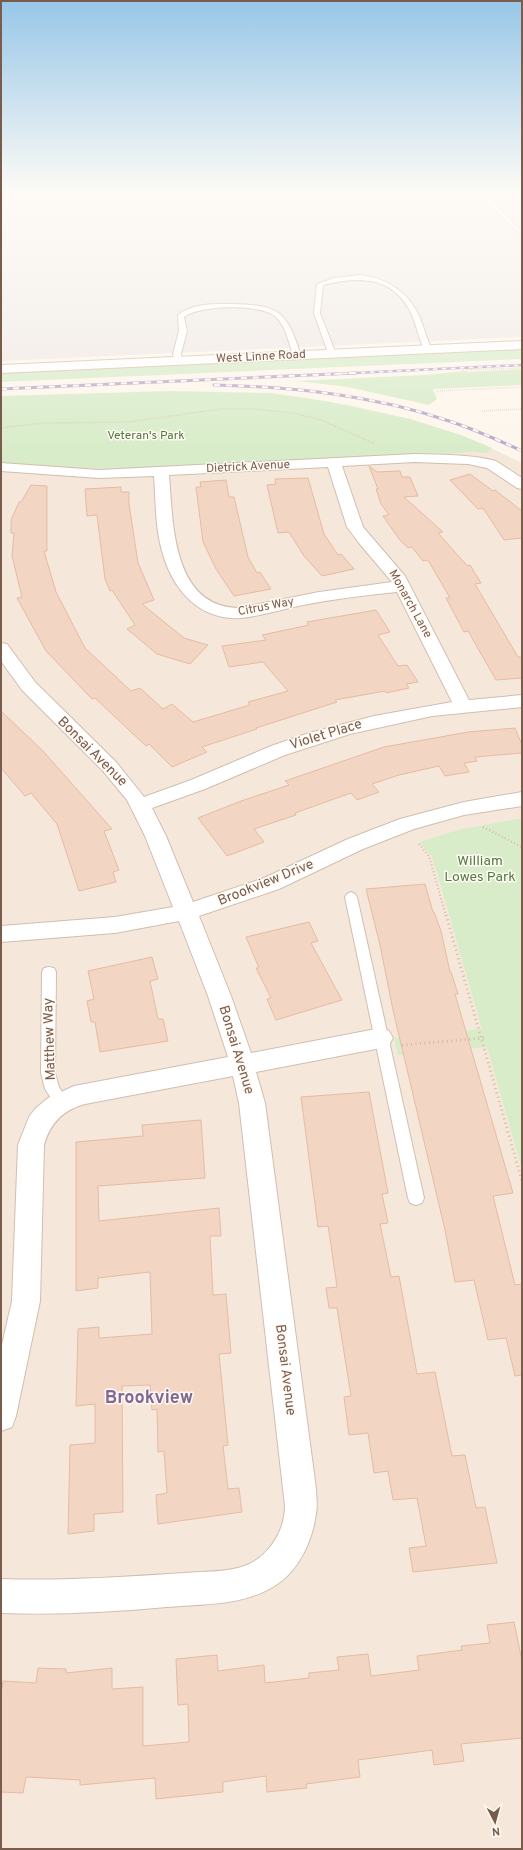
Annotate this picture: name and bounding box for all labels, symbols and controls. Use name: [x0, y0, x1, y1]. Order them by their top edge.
street label: West Linne Road: [216, 347, 306, 367]
park label: Veteran's Park: [107, 428, 185, 444]
street label: Dietrick Avenue: [206, 457, 290, 477]
street label: Monarch Lane: [385, 567, 435, 641]
street label: Citrus Way: [237, 594, 295, 620]
street label: Bonsai Avenue: [54, 714, 130, 790]
street label: Violet Place: [288, 716, 364, 754]
park label: William Lowes Park: [444, 853, 516, 886]
street label: Brookview Drive: [216, 856, 316, 910]
street label: Matthew Way: [40, 997, 60, 1081]
street label: Bonsai Avenue: [214, 1004, 258, 1096]
street label: Bonsai Avenue: [271, 1323, 299, 1417]
district label: Brookview: [105, 1387, 193, 1410]
north arrow: [475, 1802, 515, 1842]
text: N: [491, 1824, 501, 1838]

